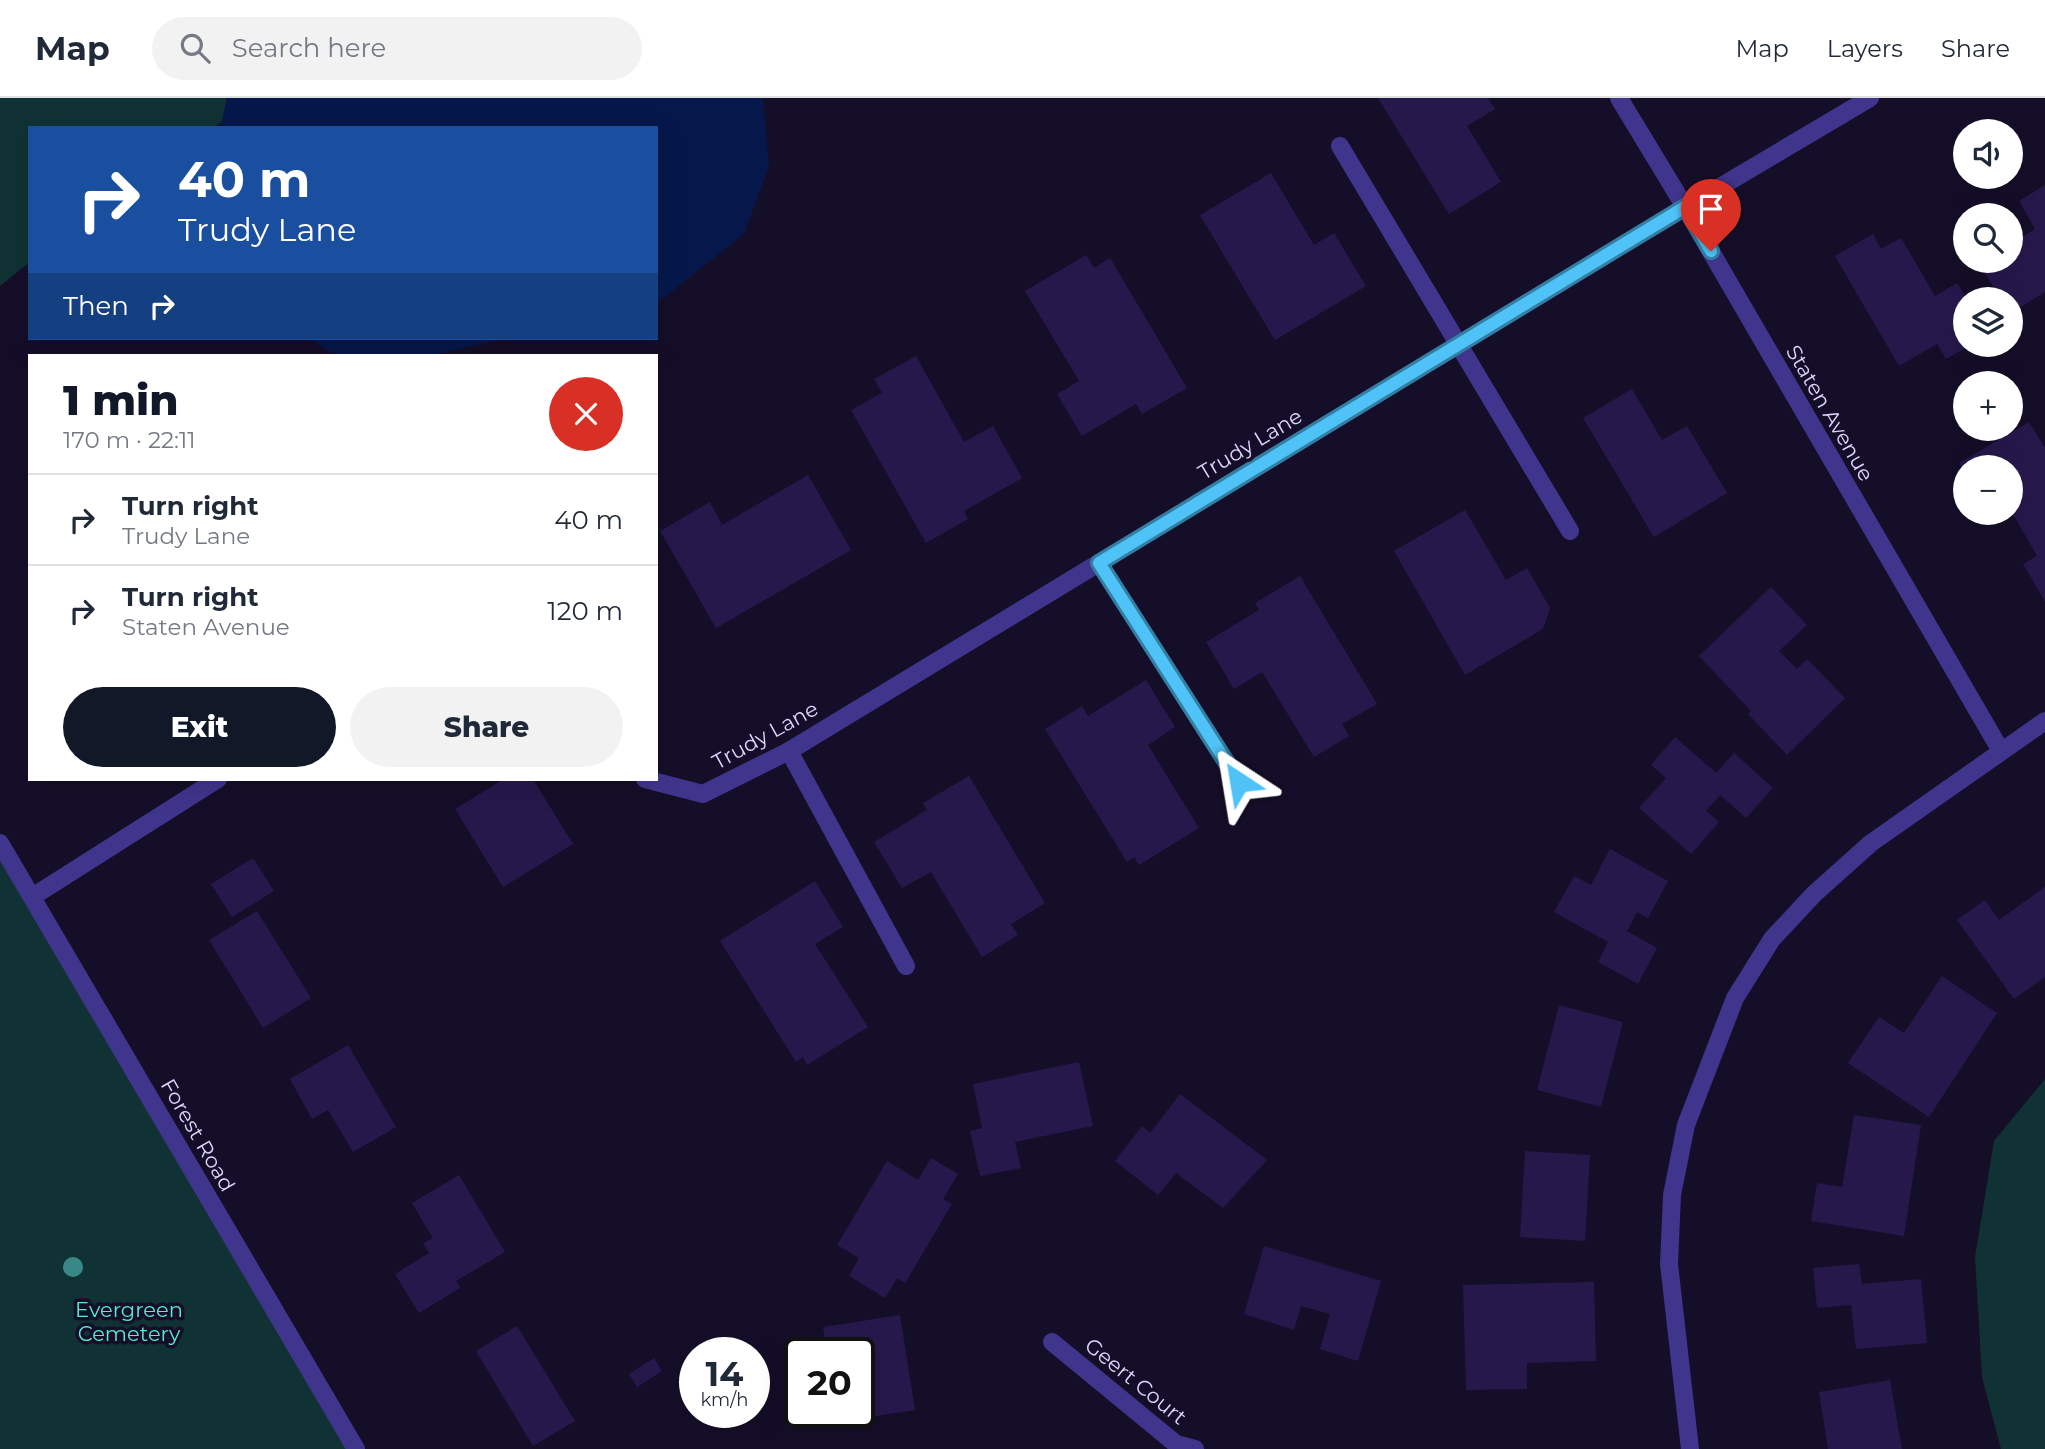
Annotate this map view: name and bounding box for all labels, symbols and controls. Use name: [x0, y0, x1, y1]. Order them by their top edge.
search box: [152, 17, 642, 80]
text: Map: [35, 28, 110, 68]
icon: search: [176, 29, 214, 67]
text: Search here: [232, 32, 386, 64]
text: Map: [1735, 34, 1789, 63]
text: Layers: [1827, 34, 1903, 63]
text: Share: [1941, 34, 2010, 63]
map controls: [1953, 119, 2023, 525]
button: sound: [1953, 119, 2023, 189]
text: 40 m: [178, 150, 310, 209]
icon: right: [63, 154, 154, 245]
pin: [1681, 179, 1741, 251]
icon: arrive: [1692, 190, 1730, 228]
button: search: [1953, 203, 2023, 273]
text: Trudy Lane: [178, 210, 356, 249]
icon: right: [143, 287, 181, 325]
button: layers: [1953, 287, 2023, 357]
text: Then: [63, 290, 129, 322]
street label: Staten Avenue: [1781, 340, 1879, 486]
button: +: [1953, 371, 2023, 441]
text: 1 min: [63, 374, 179, 426]
button: close: [549, 377, 623, 451]
street label: Trudy Lane: [1193, 403, 1307, 485]
text: 170 m · 22:11: [63, 426, 196, 454]
button: −: [1953, 455, 2023, 525]
text: Turn right: [122, 490, 258, 522]
icon: right: [63, 501, 101, 539]
text: 40 m: [554, 504, 623, 536]
text: Trudy Lane: [122, 522, 250, 550]
text: Turn right: [122, 581, 258, 613]
icon: right: [63, 592, 101, 630]
text: 120 m: [547, 595, 623, 627]
text: Staten Avenue: [122, 613, 290, 641]
button: Exit: [63, 687, 336, 767]
button: Share: [350, 687, 623, 767]
street label: Trudy Lane: [708, 696, 822, 774]
position arrow: [1202, 745, 1276, 819]
street label: Forest Road: [156, 1074, 240, 1196]
park label: Evergreen Cemetery: [75, 1297, 183, 1346]
street label: Geert Court: [1080, 1332, 1192, 1430]
speed limit sign: 20: [784, 1337, 875, 1428]
text: 14: [706, 1352, 743, 1395]
text: km/h: [700, 1389, 749, 1411]

